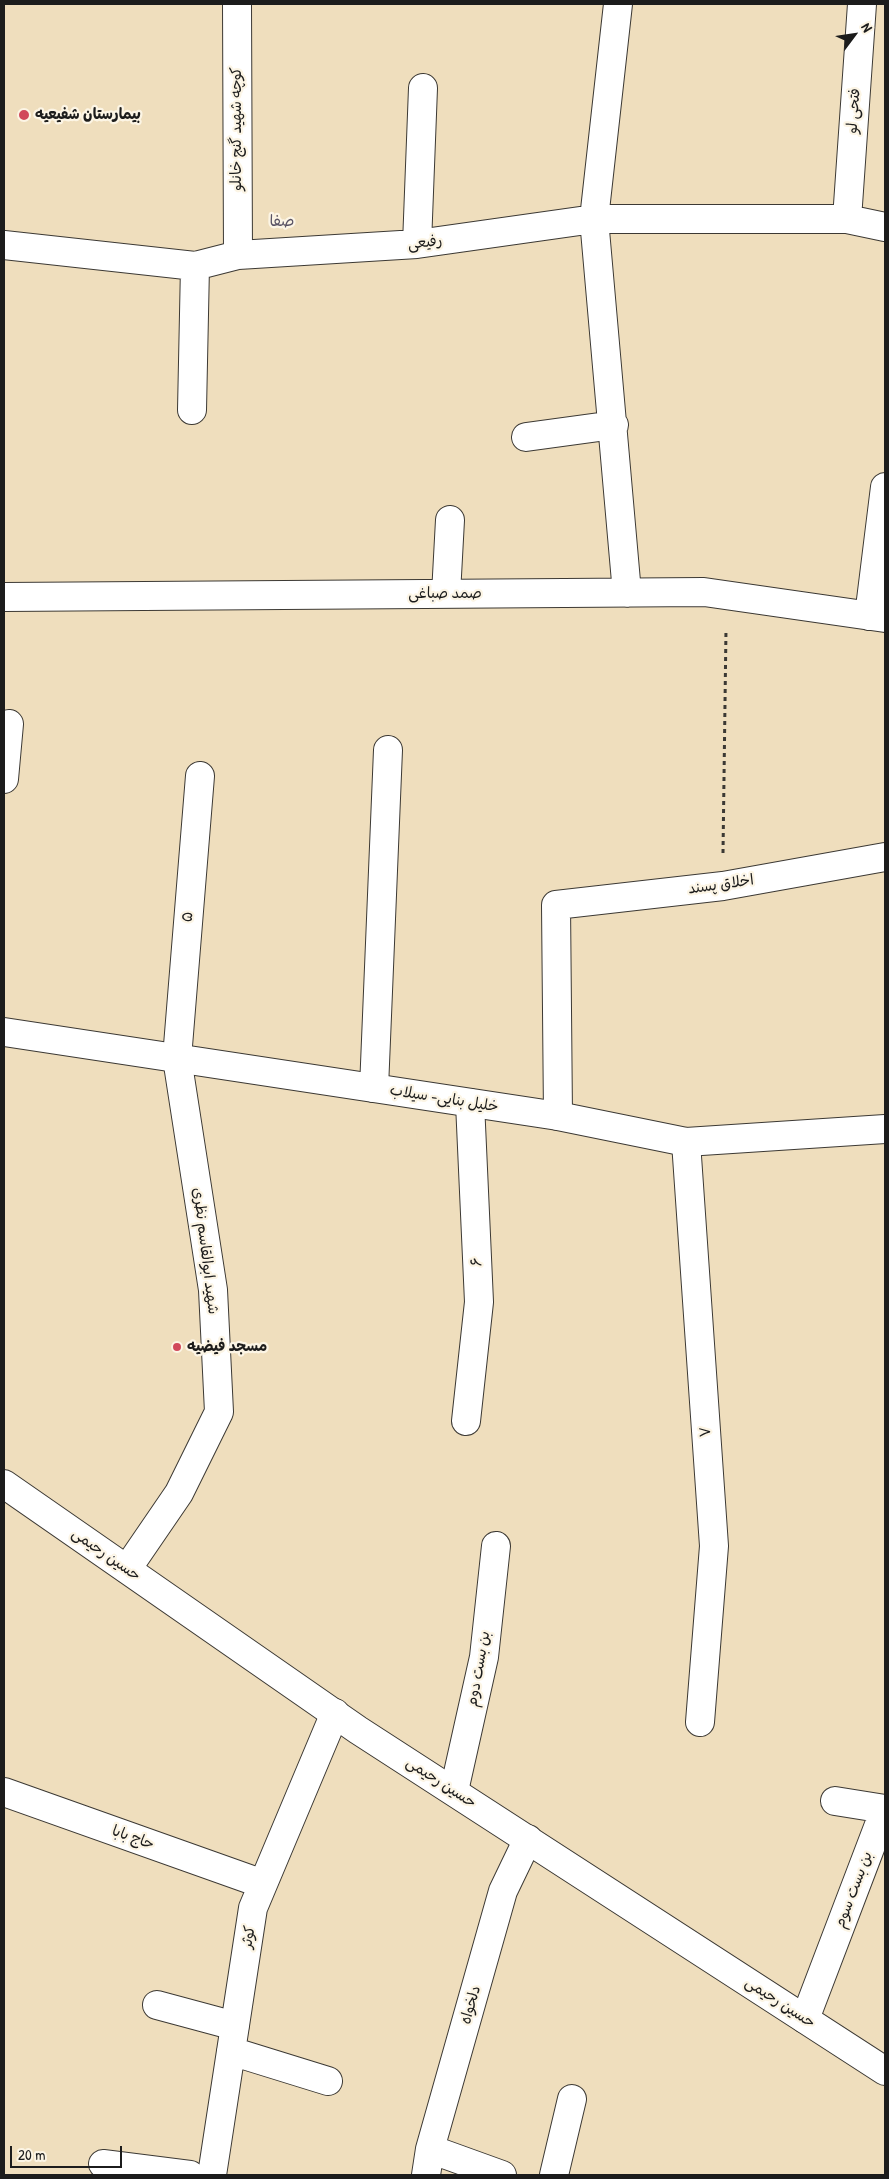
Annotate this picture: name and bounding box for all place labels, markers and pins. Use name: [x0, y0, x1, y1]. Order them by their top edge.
place label: بیمارستان شفیعیه: [35, 106, 141, 124]
marker: بیمارستان شفیعیه: [17, 108, 31, 122]
place label: مسجد فیضیه: [187, 1338, 267, 1356]
marker: مسجد فیضیه: [171, 1341, 183, 1353]

